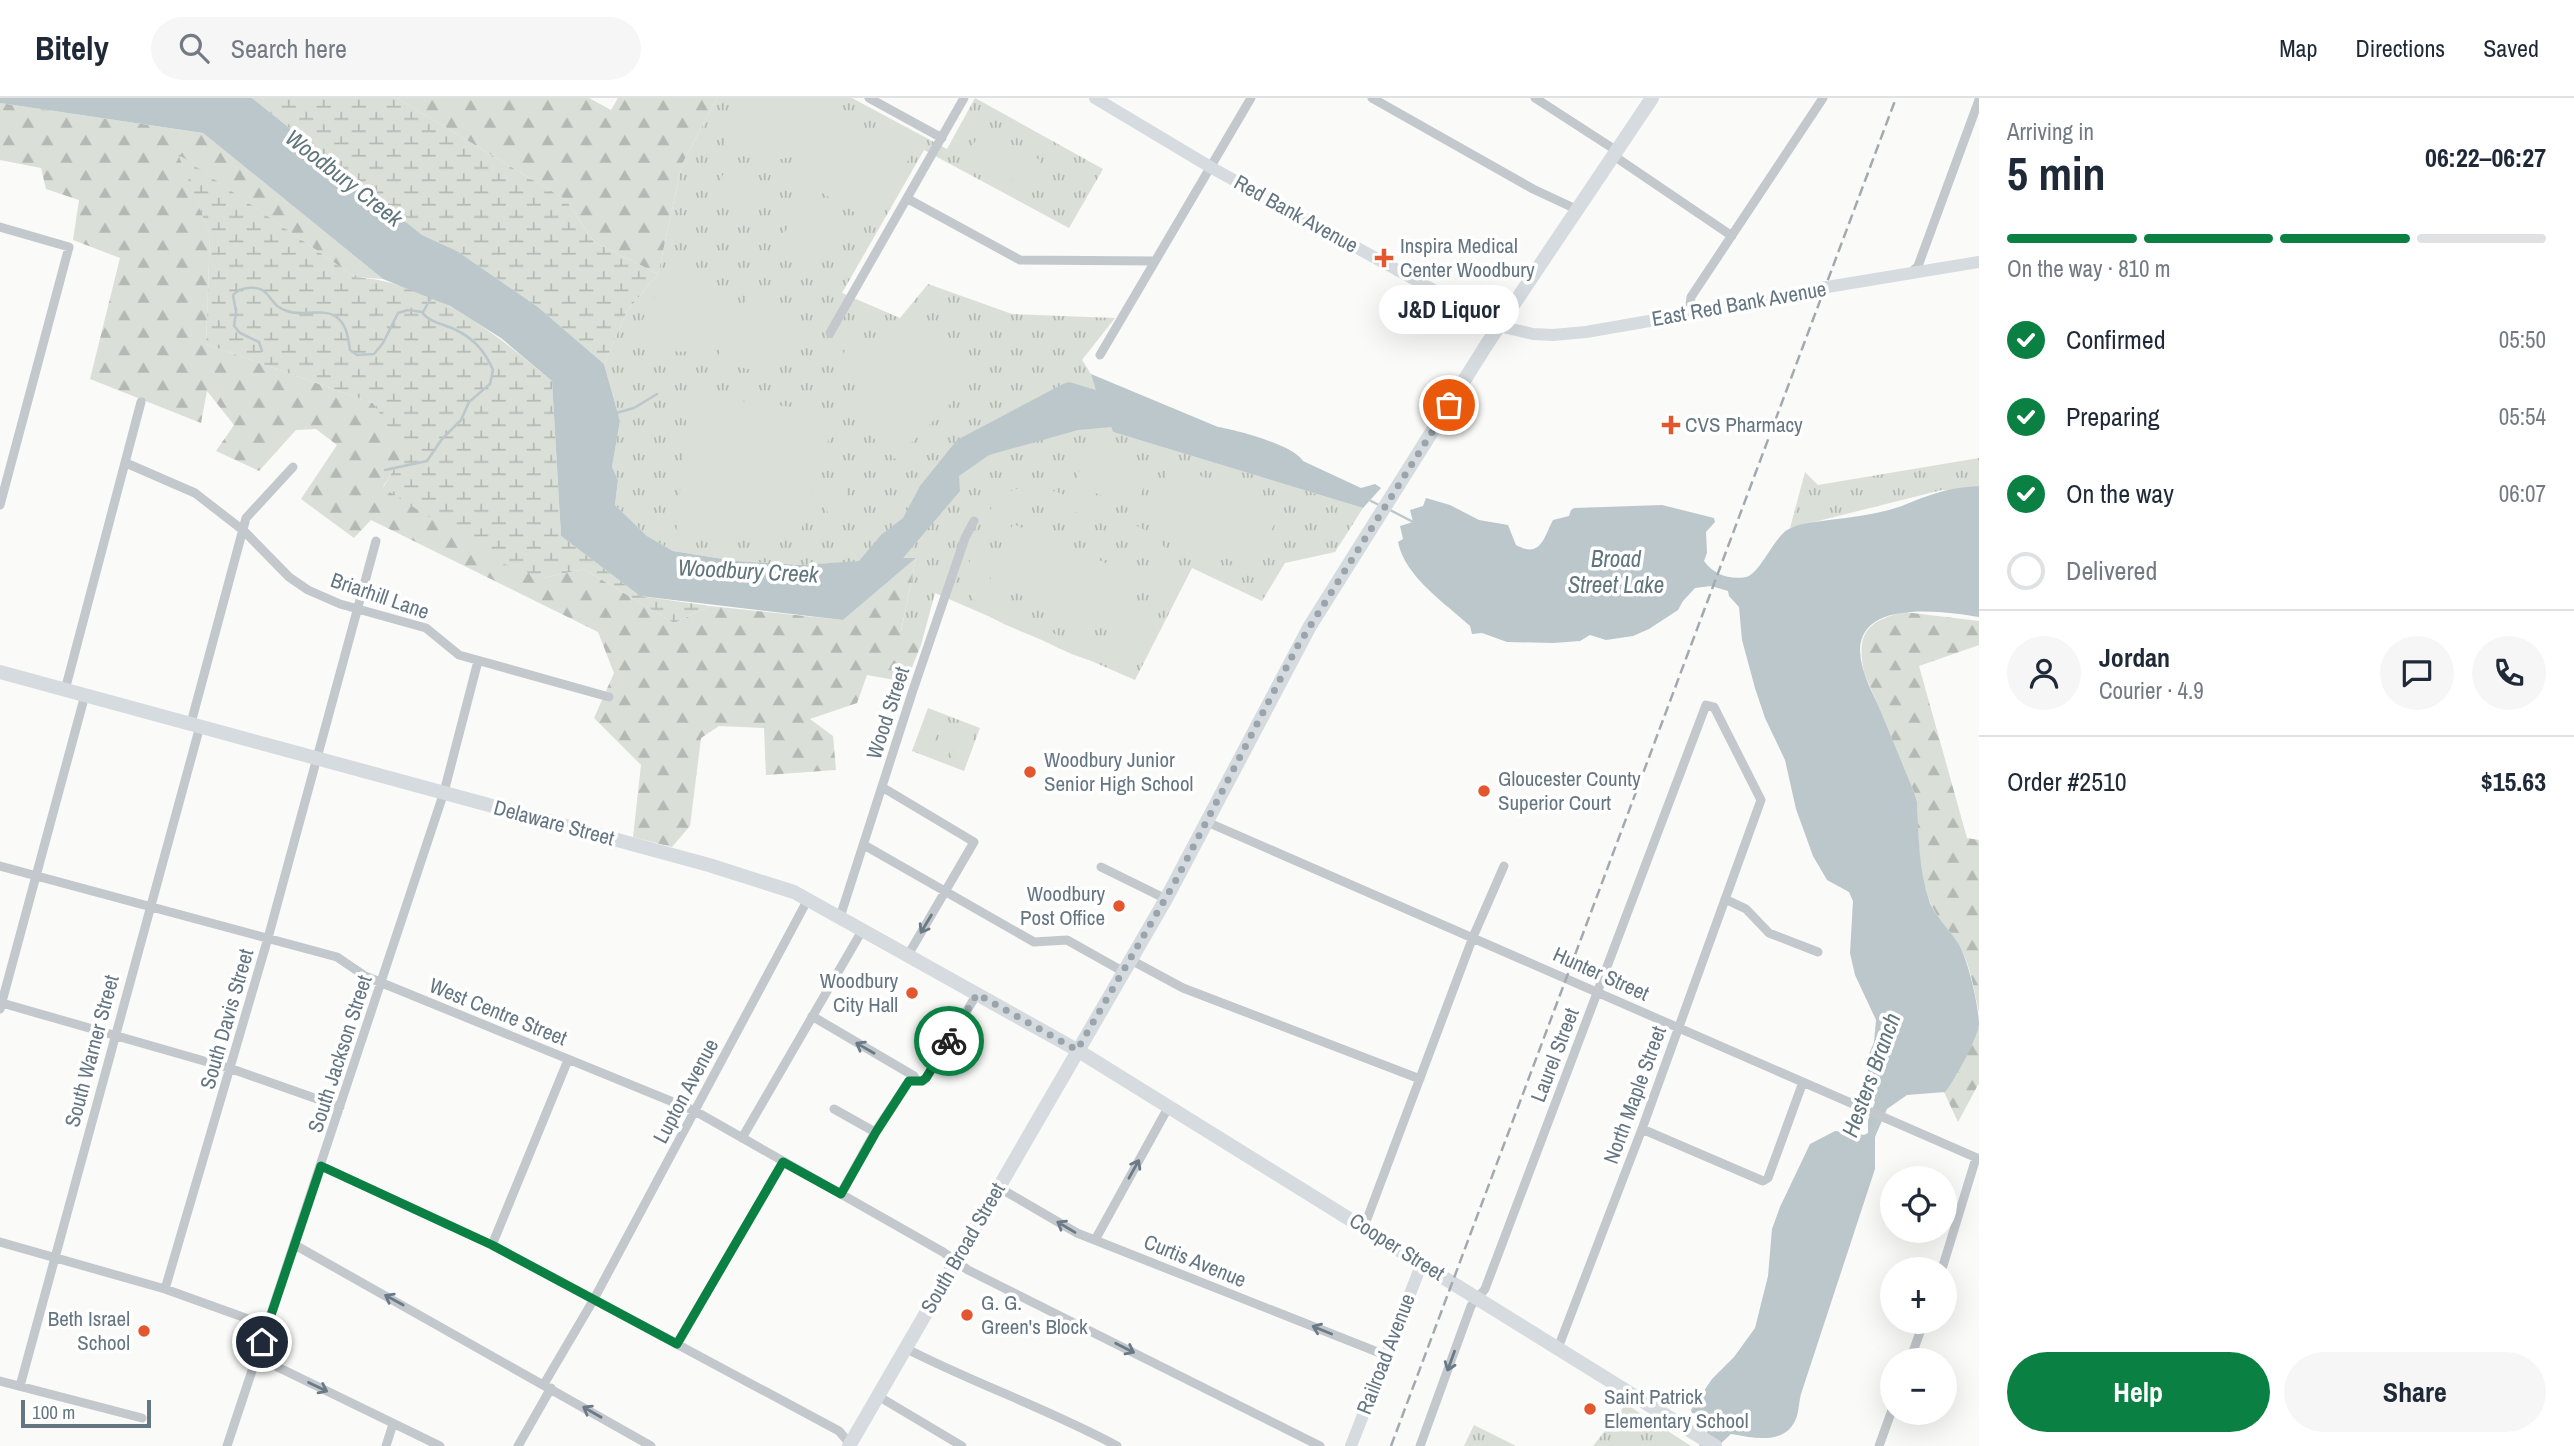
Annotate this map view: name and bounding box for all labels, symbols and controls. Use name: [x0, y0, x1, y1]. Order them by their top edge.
search box: [151, 17, 641, 80]
text: Bitely: [35, 26, 109, 70]
icon: search: [175, 29, 213, 67]
text: Search here: [231, 31, 347, 66]
text: Map: [2279, 32, 2317, 64]
text: Directions: [2355, 32, 2445, 64]
text: Saved: [2483, 32, 2539, 64]
text: Arriving in: [2007, 116, 2094, 147]
water label: Woodbury Creek: [279, 122, 411, 234]
text: 06:22–06:27: [2425, 140, 2546, 175]
text: 5 min: [2007, 142, 2106, 204]
street label: Red Bank Avenue: [1229, 168, 1363, 260]
place label: Inspira Medical Center Woodbury: [1400, 231, 1535, 284]
marker: Inspira Medical Center Woodbury: [1374, 248, 1394, 268]
text: On the way · 810 m: [2007, 253, 2171, 284]
street label: East Red Bank Avenue: [1649, 274, 1829, 333]
callout: J&D Liquor: [1379, 286, 1519, 335]
text: J&D Liquor: [1398, 294, 1500, 325]
icon: check: [2007, 321, 2045, 359]
text: Confirmed: [2066, 322, 2166, 357]
text: 05:50: [2499, 324, 2546, 355]
pin: [1419, 375, 1479, 435]
icon: bag: [1430, 386, 1468, 424]
icon: check: [2007, 398, 2045, 436]
text: Preparing: [2066, 399, 2160, 434]
text: 05:54: [2499, 401, 2546, 432]
place label: CVS Pharmacy: [1685, 410, 1803, 439]
marker: CVS Pharmacy: [1663, 417, 1679, 433]
icon: check: [2007, 475, 2045, 513]
text: On the way: [2066, 476, 2174, 511]
text: 06:07: [2499, 478, 2546, 509]
water label: Broad Street Lake: [1568, 543, 1664, 600]
water label: Woodbury Creek: [677, 551, 821, 590]
text: Delivered: [2066, 553, 2157, 588]
street label: Briarhill Lane: [327, 565, 433, 626]
button: person: [2007, 636, 2081, 710]
button: chat: [2380, 636, 2454, 710]
button: phone: [2472, 636, 2546, 710]
text: Jordan: [2099, 640, 2170, 675]
street label: Wood Street: [859, 663, 916, 763]
text: Courier · 4.9: [2099, 675, 2204, 706]
place label: Woodbury Junior Senior High School: [1044, 745, 1193, 798]
marker: Woodbury Junior Senior High School: [1022, 764, 1038, 780]
place label: Gloucester County Superior Court: [1498, 764, 1641, 817]
text: Order #2510: [2007, 764, 2127, 799]
text: $15.63: [2481, 764, 2546, 799]
marker: Gloucester County Superior Court: [1476, 783, 1492, 799]
street label: Delaware Street: [491, 793, 618, 853]
place label: Woodbury Post Office: [1020, 879, 1105, 932]
marker: Woodbury Post Office: [1111, 898, 1127, 914]
one-way arrow: [919, 913, 933, 933]
street label: Hunter Street: [1549, 939, 1654, 1008]
street label: South Davis Street: [193, 945, 260, 1092]
place label: Woodbury City Hall: [820, 966, 898, 1019]
street label: South Warner Street: [57, 971, 126, 1130]
street label: South Jackson Street: [300, 971, 379, 1136]
street label: West Centre Street: [425, 971, 572, 1052]
marker: Woodbury City Hall: [904, 985, 920, 1001]
street label: Laurel Street: [1523, 1003, 1586, 1106]
courier: [914, 1006, 984, 1076]
water label: Hesters Branch: [1834, 1008, 1907, 1141]
icon: bike: [930, 1022, 968, 1060]
street label: North Maple Street: [1596, 1022, 1673, 1168]
street label: Lupton Avenue: [646, 1033, 725, 1148]
one-way arrow: [856, 1040, 876, 1054]
one-way arrow: [1127, 1160, 1141, 1180]
map controls: [1880, 1166, 1957, 1425]
button: locate: [1880, 1166, 1957, 1243]
street label: South Broad Street: [913, 1177, 1012, 1318]
street label: Cooper Street: [1344, 1206, 1451, 1287]
one-way arrow: [1056, 1219, 1076, 1233]
street label: Curtis Avenue: [1140, 1227, 1251, 1294]
button: +: [1880, 1257, 1957, 1334]
place label: G. G. Green's Block: [981, 1288, 1088, 1341]
street label: Railroad Avenue: [1349, 1289, 1422, 1418]
one-way arrow: [384, 1293, 404, 1307]
place label: Beth Israel School: [48, 1304, 130, 1357]
marker: G. G. Green's Block: [959, 1307, 975, 1323]
pin: [232, 1312, 292, 1372]
marker: Beth Israel School: [136, 1323, 152, 1339]
icon: home: [243, 1323, 281, 1361]
one-way arrow: [1311, 1323, 1333, 1336]
one-way arrow: [1114, 1342, 1135, 1356]
button: −: [1880, 1348, 1957, 1425]
one-way arrow: [1444, 1349, 1456, 1371]
button: Help: [2007, 1352, 2270, 1432]
button: Share: [2284, 1352, 2546, 1432]
one-way arrow: [307, 1381, 328, 1395]
place label: Saint Patrick Elementary School: [1604, 1382, 1749, 1435]
scale bar: [21, 1397, 150, 1429]
text: 100 m: [32, 1399, 75, 1425]
marker: Saint Patrick Elementary School: [1582, 1401, 1598, 1417]
one-way arrow: [582, 1405, 602, 1419]

